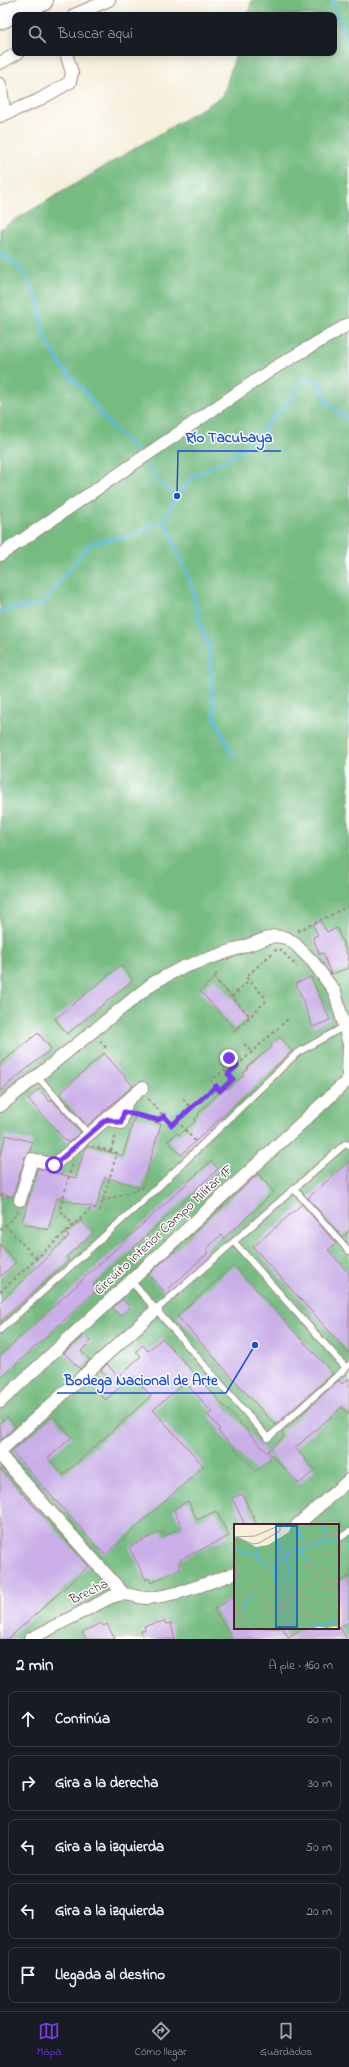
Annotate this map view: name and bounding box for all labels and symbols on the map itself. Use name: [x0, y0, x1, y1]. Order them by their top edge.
callout: Río Tacubaya: [178, 424, 281, 451]
text: Río Tacubaya: [185, 427, 272, 451]
route end: [220, 1049, 238, 1067]
route start: [45, 1156, 63, 1174]
street label: Circuito Interior Campo Militar 1F: [90, 1160, 238, 1300]
callout: Bodega Nacional de Arte: [57, 1366, 226, 1393]
text: Bodega Nacional de Arte: [63, 1370, 219, 1394]
inset map: [234, 1524, 339, 1629]
street label: Brecha: [65, 1574, 112, 1611]

